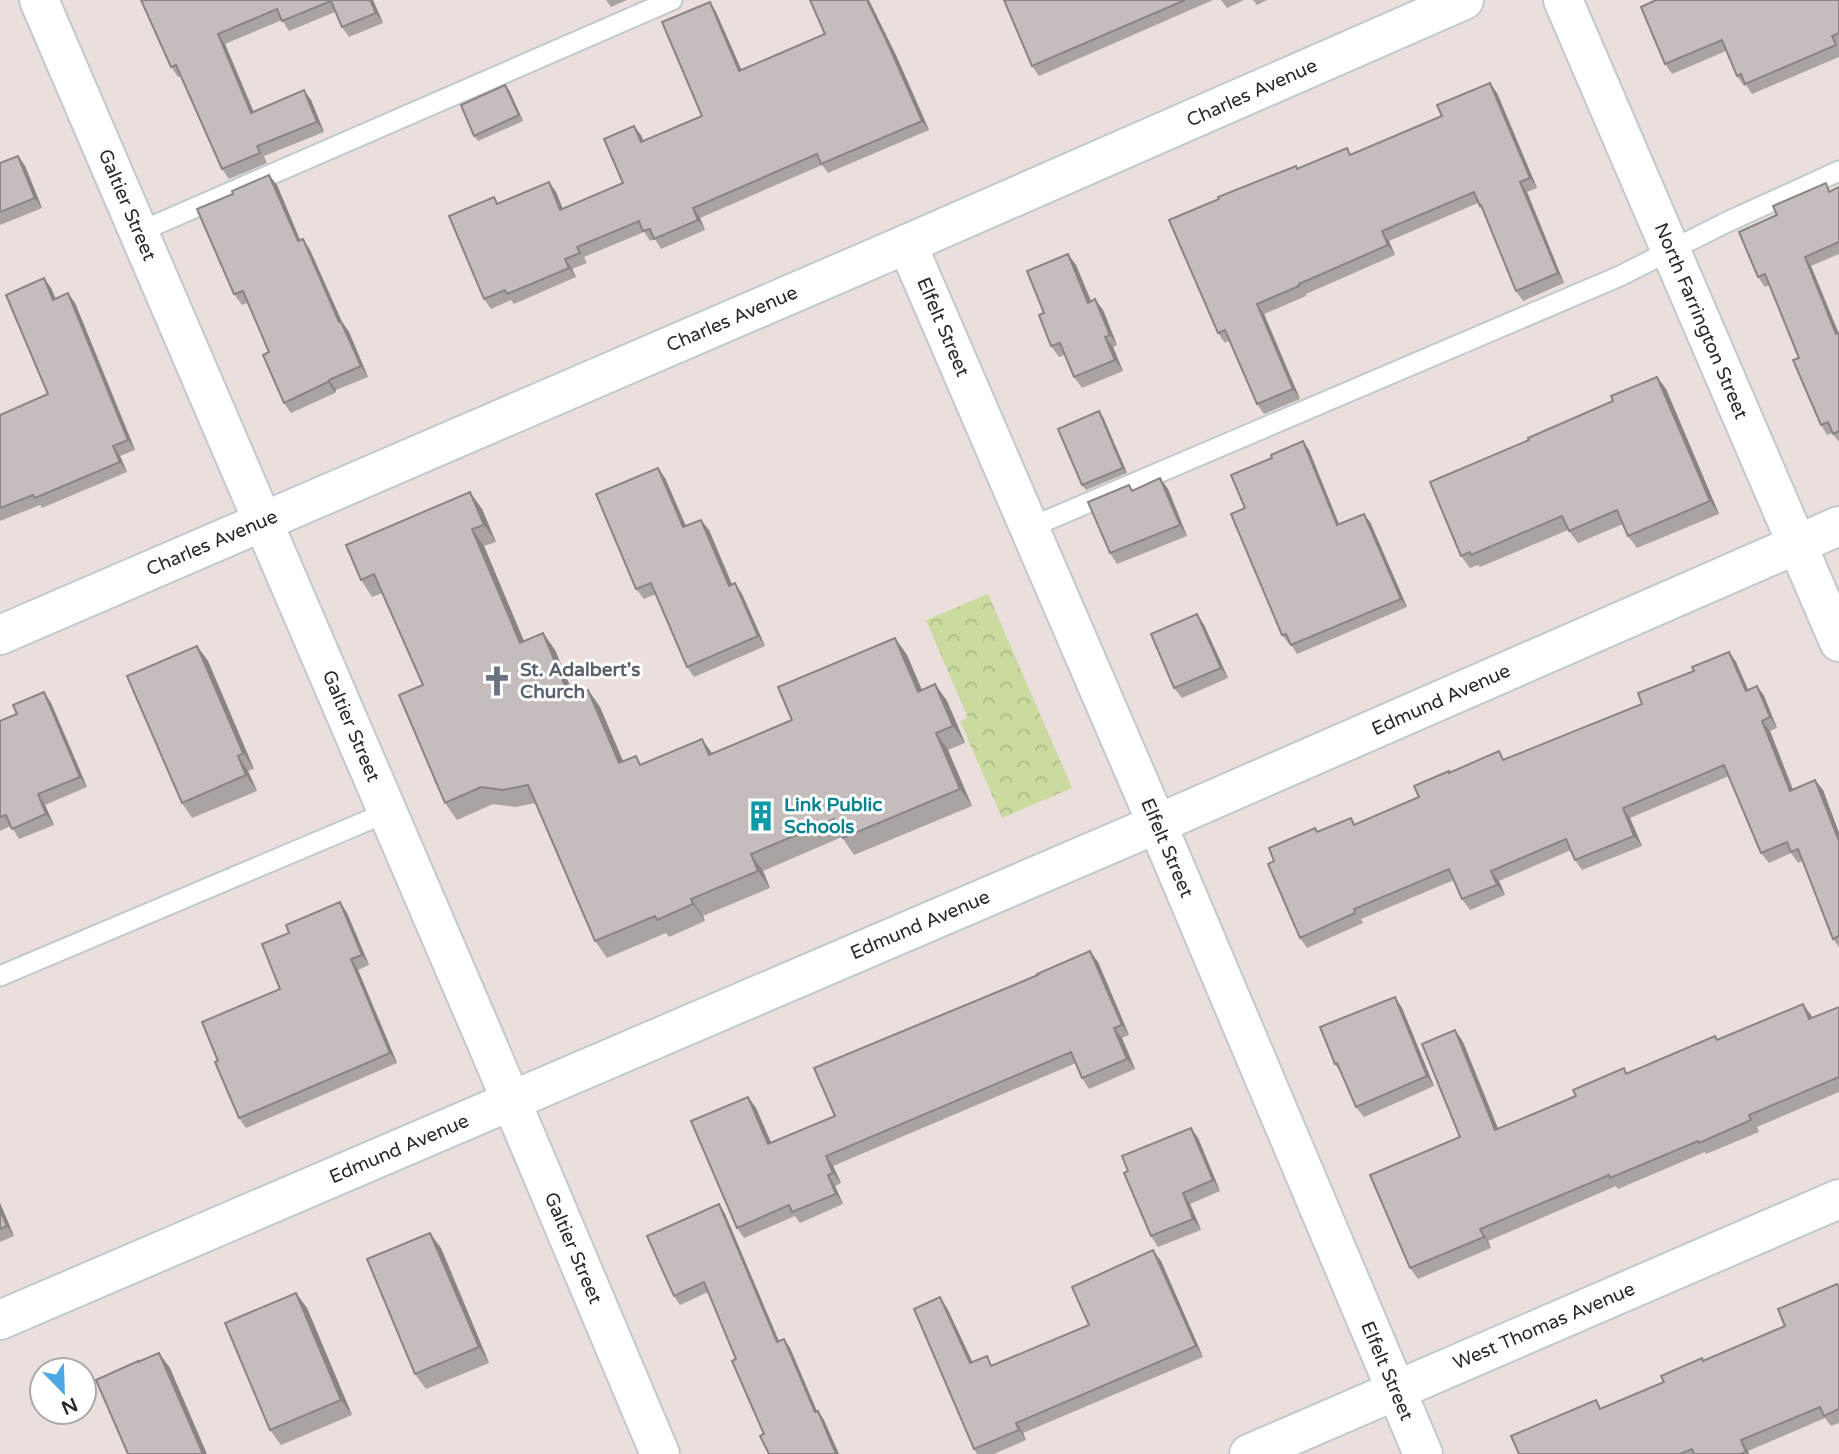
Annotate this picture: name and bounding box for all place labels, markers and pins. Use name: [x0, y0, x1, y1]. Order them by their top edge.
place label: St. Adalbert's Church: [520, 659, 640, 703]
church icon: St. Adalbert's Church: [480, 664, 514, 698]
place label: Link Public Schools: [784, 794, 882, 838]
building icon: Link Public Schools: [744, 799, 778, 833]

